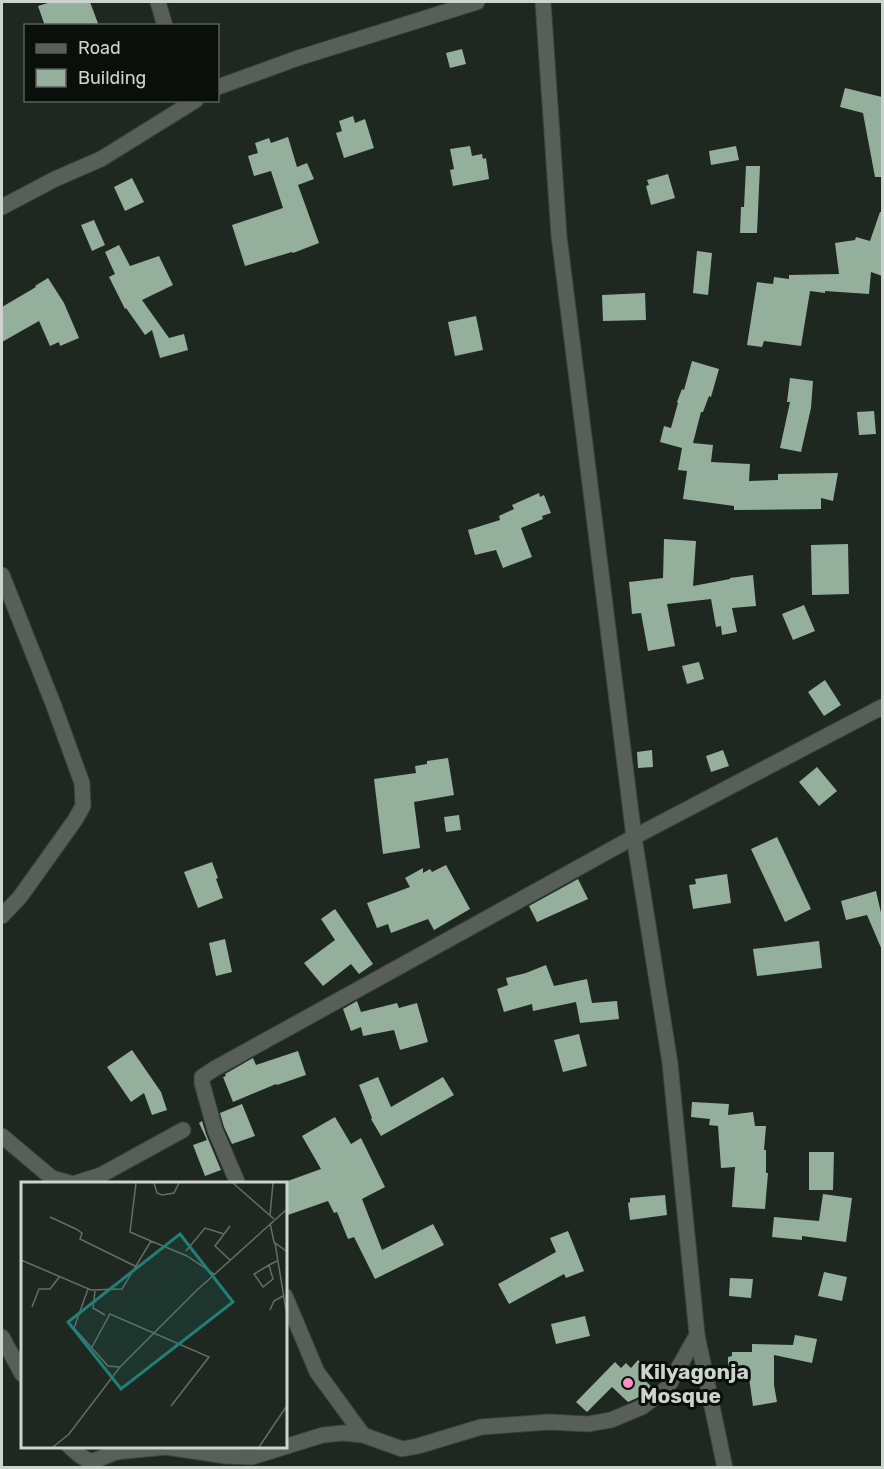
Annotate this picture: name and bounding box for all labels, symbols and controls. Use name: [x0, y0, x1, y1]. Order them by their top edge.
legend: [24, 24, 219, 102]
text: Road: [78, 37, 121, 59]
text: Building: [78, 67, 146, 89]
inset map: [21, 1182, 286, 1448]
place label: Kilyagonja Mosque: [640, 1359, 749, 1408]
marker: Kilyagonja Mosque: [621, 1376, 635, 1390]

